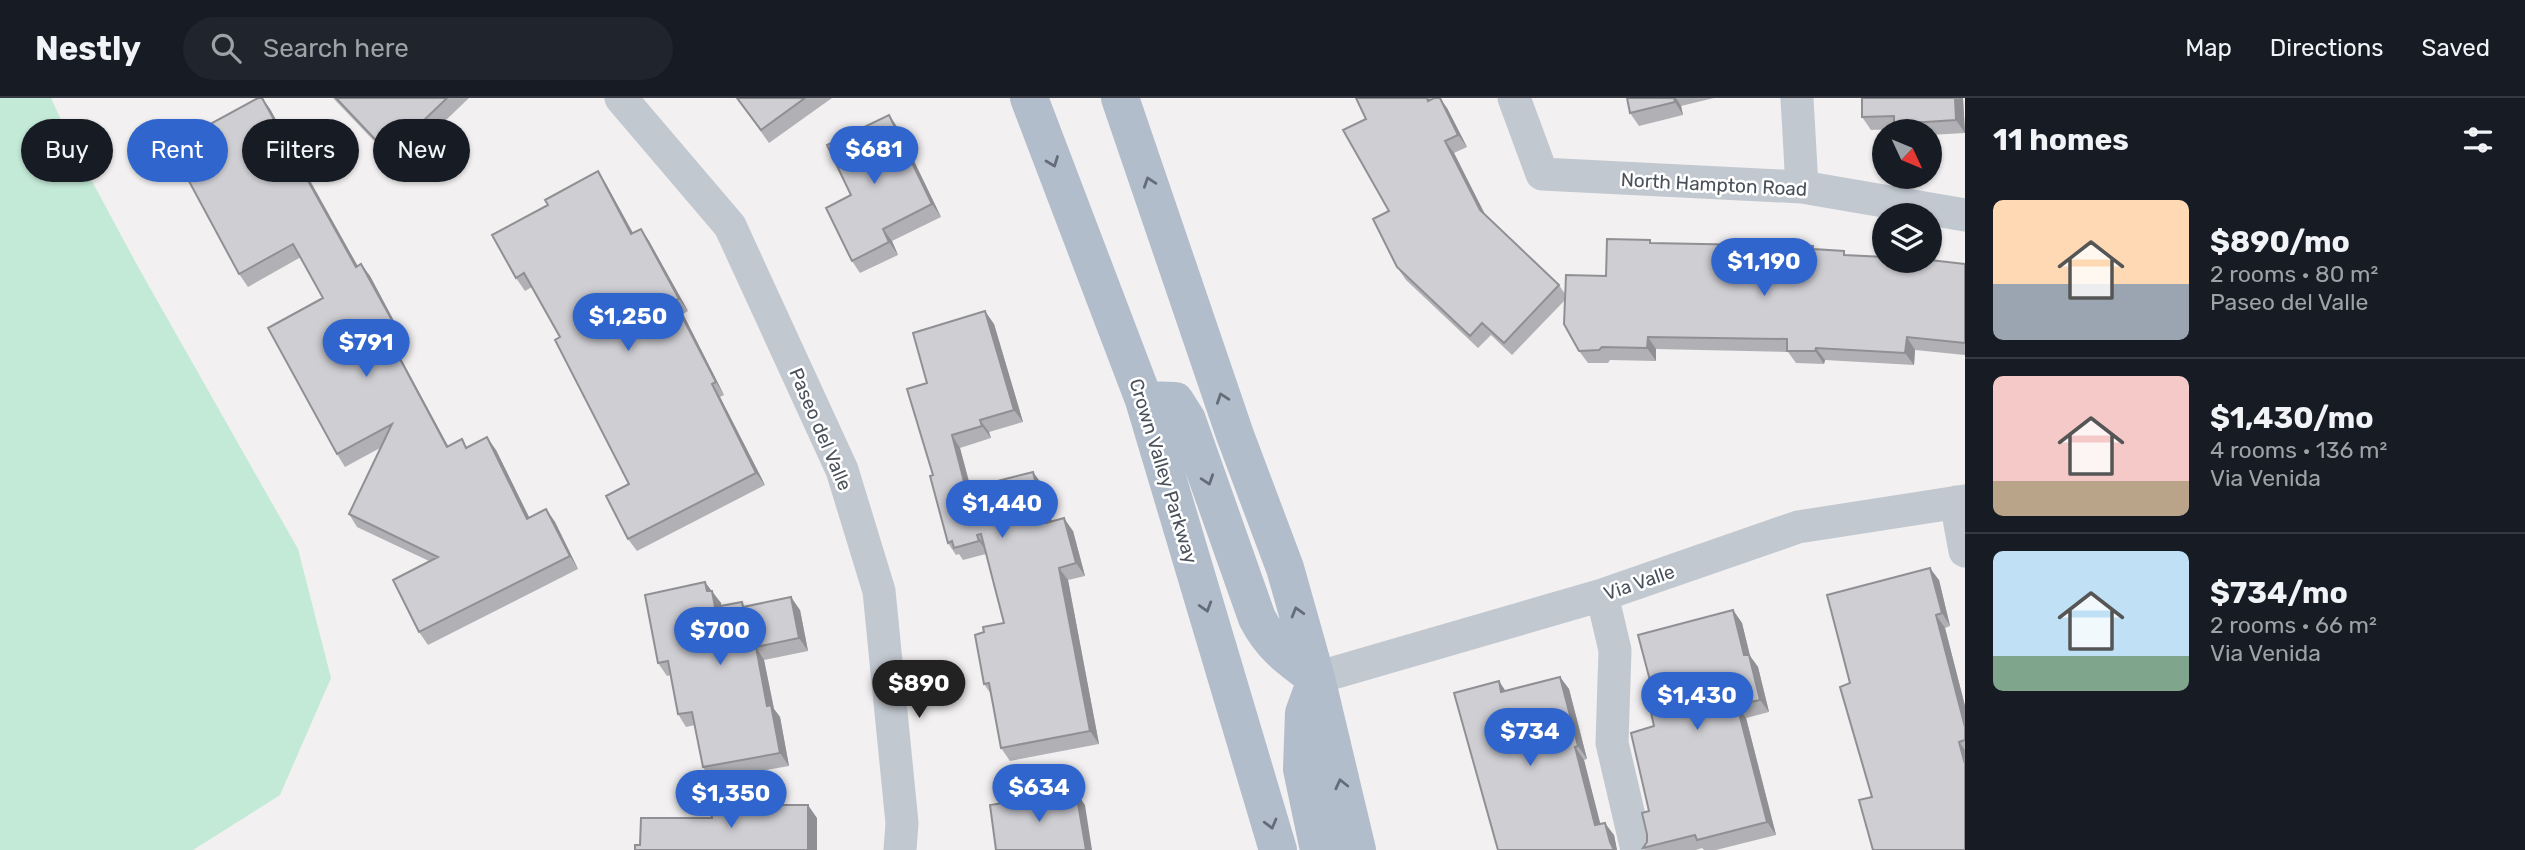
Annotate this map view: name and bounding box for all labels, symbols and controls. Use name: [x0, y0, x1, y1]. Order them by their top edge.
search box: [183, 17, 673, 80]
text: Nestly: [35, 29, 141, 68]
icon: search: [207, 29, 245, 67]
text: Search here: [263, 33, 409, 64]
text: Map: [2185, 34, 2232, 62]
text: Directions: [2270, 34, 2383, 62]
text: Saved: [2421, 34, 2490, 62]
chip: Buy: [21, 119, 113, 182]
chip: Rent: [127, 119, 228, 182]
chip: Filters: [242, 119, 359, 182]
chip: New: [373, 119, 470, 182]
north arrow: [1872, 119, 1942, 189]
map controls: [1872, 119, 1942, 273]
icon: filters: [2459, 121, 2497, 159]
text: 11 homes: [1993, 122, 2129, 158]
pin: $681: [833, 126, 915, 186]
text: $681: [845, 135, 903, 163]
one-way arrow: [1045, 155, 1059, 167]
street label: North Hampton Road: [1620, 168, 1808, 201]
one-way arrow: [1143, 177, 1157, 189]
button: layers: [1872, 203, 1942, 273]
text: $890/mo: [2210, 224, 2350, 260]
icon: home: [2049, 228, 2133, 312]
pin: $1,190: [1707, 238, 1821, 298]
text: $1,190: [1727, 247, 1801, 275]
text: 2 rooms · 80 m²: [2210, 260, 2378, 288]
text: Paseo del Valle: [2210, 288, 2368, 316]
pin: $1,250: [571, 294, 685, 353]
text: $1,250: [589, 302, 667, 330]
pin: $791: [325, 320, 407, 379]
text: $791: [339, 328, 393, 356]
street label: Paseo del Valle: [784, 364, 857, 494]
street label: Crown Valley Parkway: [1124, 376, 1203, 567]
one-way arrow: [1216, 392, 1230, 404]
text: $1,430/mo: [2210, 400, 2374, 436]
icon: home: [2049, 404, 2133, 488]
text: 4 rooms · 136 m²: [2210, 436, 2387, 464]
text: Via Venida: [2210, 464, 2321, 492]
one-way arrow: [1200, 473, 1214, 485]
pin: $1,440: [945, 480, 1059, 540]
text: $1,440: [962, 489, 1042, 517]
street label: Via Valle: [1601, 560, 1678, 605]
text: $734/mo: [2210, 575, 2348, 611]
icon: home: [2049, 579, 2133, 663]
one-way arrow: [1197, 600, 1212, 612]
one-way arrow: [1291, 606, 1306, 618]
pin: $700: [679, 608, 761, 667]
text: 2 rooms · 66 m²: [2210, 611, 2377, 639]
text: $700: [690, 616, 750, 644]
text: Via Venida: [2210, 639, 2321, 667]
pin: $890: [878, 660, 960, 720]
text: $890: [888, 669, 950, 697]
pin: $1,430: [1640, 672, 1754, 732]
text: $1,430: [1657, 681, 1737, 709]
pin: $734: [1489, 708, 1571, 768]
text: $734: [1500, 717, 1560, 745]
pin: $634: [998, 764, 1080, 824]
pin: $1,350: [674, 770, 788, 830]
text: $634: [1008, 773, 1070, 801]
one-way arrow: [1335, 778, 1350, 790]
text: $1,350: [692, 779, 770, 807]
one-way arrow: [1263, 818, 1277, 830]

